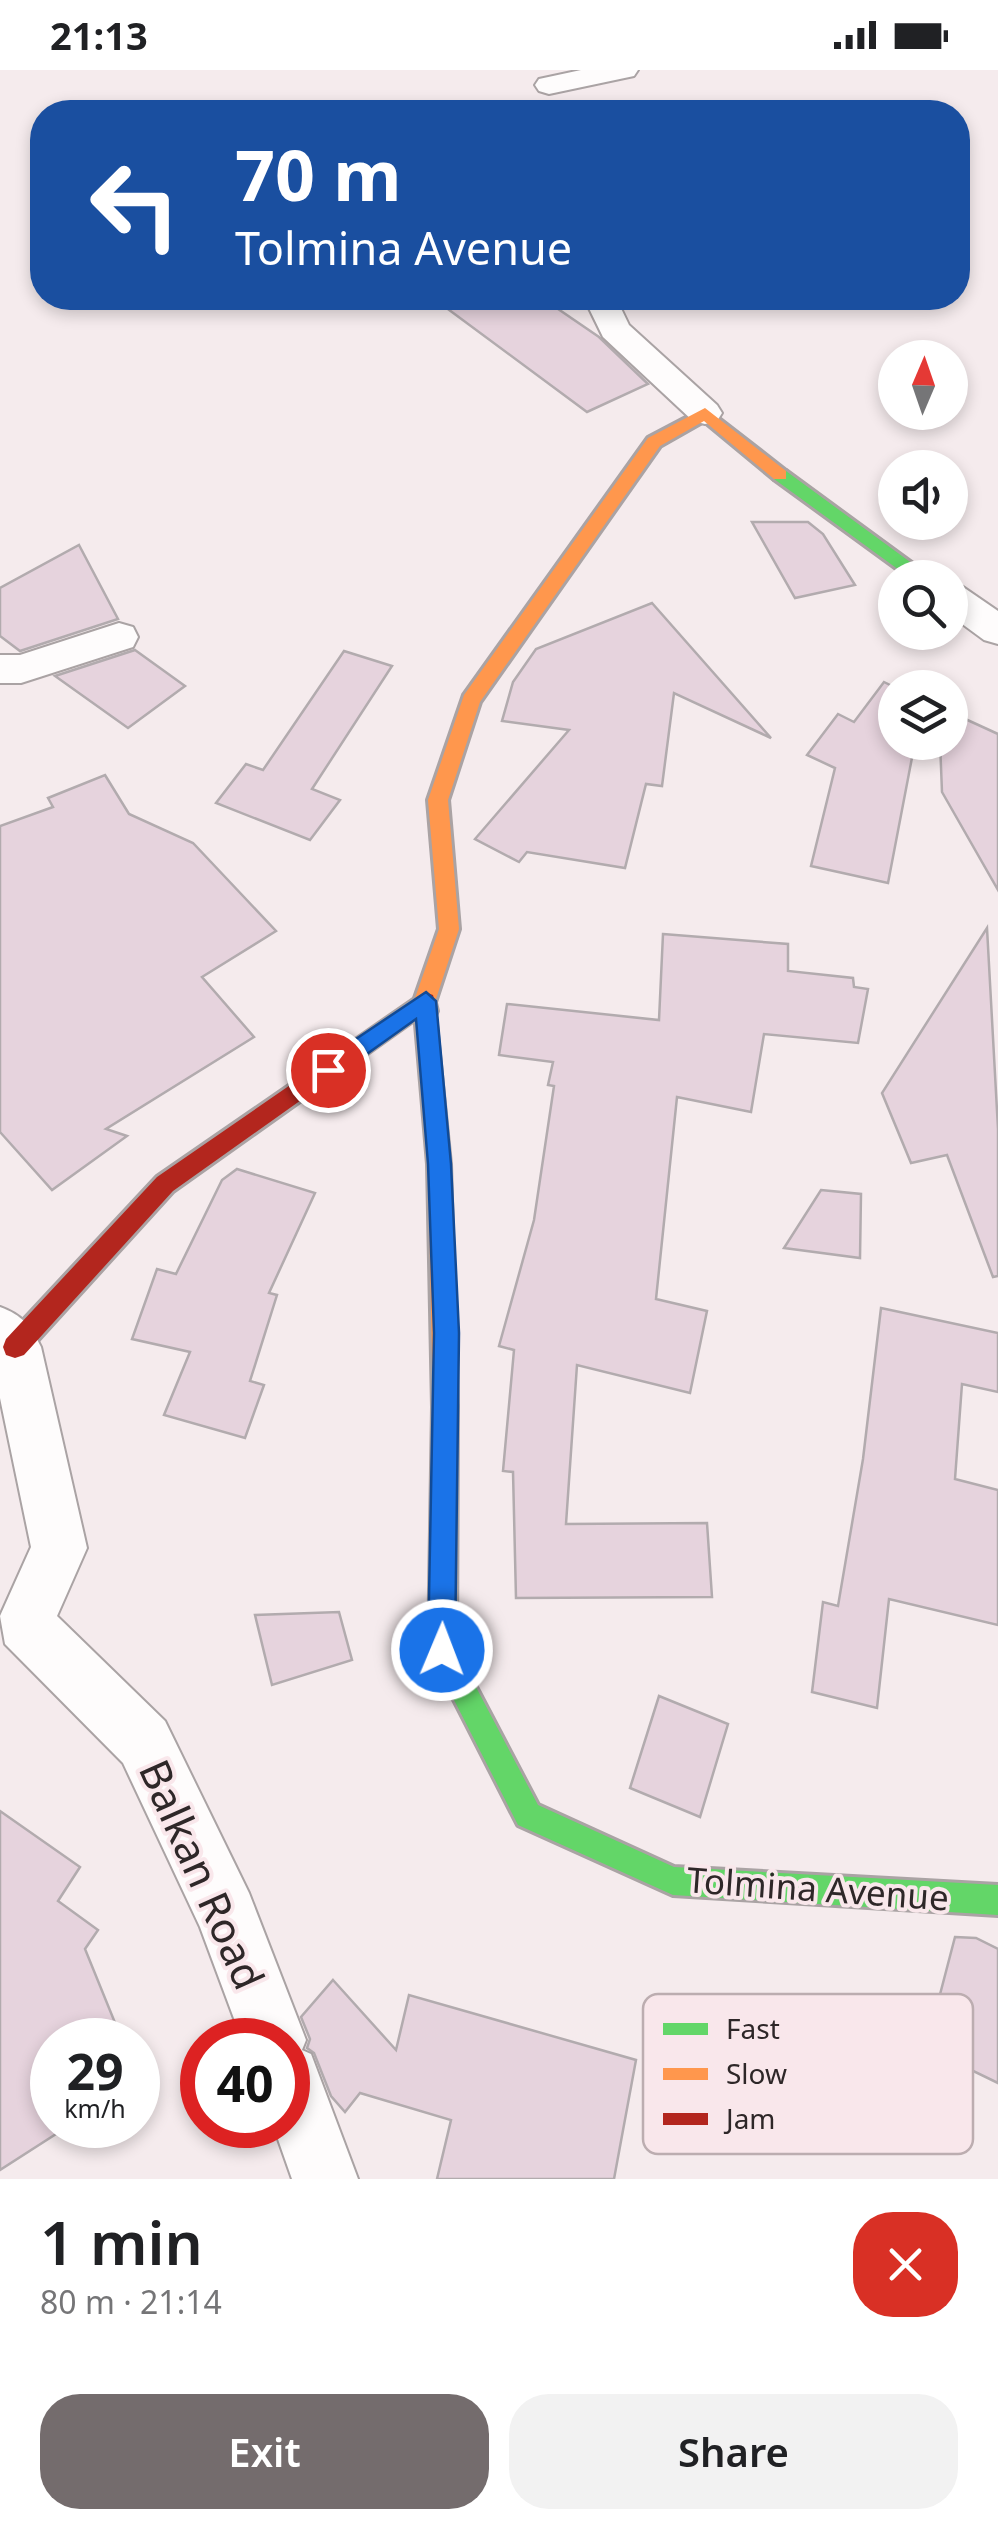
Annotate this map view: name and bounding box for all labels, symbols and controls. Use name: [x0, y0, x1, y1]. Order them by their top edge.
text: 21:13: [50, 9, 148, 61]
text: 70 m: [235, 126, 402, 222]
icon: left: [70, 140, 200, 270]
text: Tolmina Avenue: [235, 217, 572, 278]
north arrow: [878, 340, 968, 430]
map controls: [878, 340, 968, 760]
button: sound: [878, 450, 968, 540]
button: search: [878, 560, 968, 650]
button: layers: [878, 670, 968, 760]
pin: [286, 1028, 371, 1113]
icon: arrive: [301, 1043, 356, 1098]
position arrow: [390, 1598, 494, 1702]
street label: Balkan Road: [127, 1750, 279, 1998]
street label: Tolmina Avenue: [686, 1855, 950, 1921]
legend: [643, 1994, 973, 2154]
text: Fast: [726, 2009, 780, 2047]
speed limit sign: 40: [180, 2018, 310, 2148]
text: 29: [66, 2037, 124, 2105]
text: Slow: [726, 2054, 787, 2092]
text: km/h: [64, 2091, 126, 2125]
text: Jam: [723, 2099, 776, 2137]
text: 1 min: [40, 2201, 203, 2283]
button: close: [853, 2212, 958, 2317]
text: 80 m · 21:14: [40, 2280, 222, 2323]
button: Exit: [40, 2394, 489, 2509]
button: Share: [509, 2394, 958, 2509]

